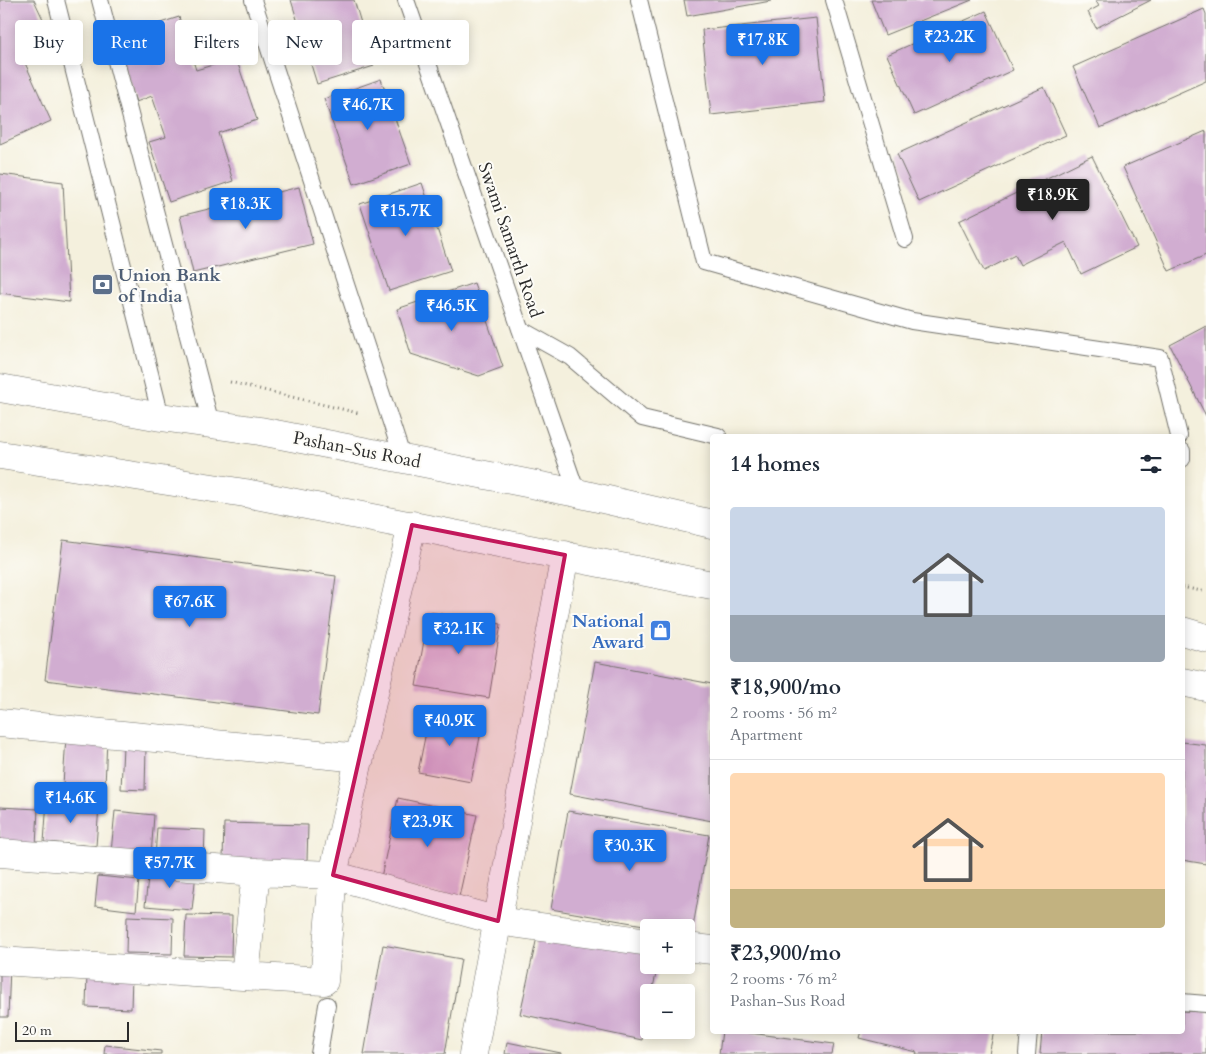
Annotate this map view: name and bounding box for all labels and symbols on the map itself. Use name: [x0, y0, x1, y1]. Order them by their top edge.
pin: ₹23.2K: [909, 20, 991, 63]
pin: ₹17.8K: [722, 23, 804, 66]
pin: ₹46.7K: [327, 88, 409, 131]
street label: Swami Samarth Road: [472, 159, 548, 321]
pin: ₹18.9K: [1012, 178, 1094, 221]
pin: ₹18.3K: [205, 188, 287, 230]
pin: ₹15.7K: [365, 194, 447, 237]
place label: Union Bank of India: [118, 263, 222, 309]
bank icon: Union Bank of India: [90, 273, 114, 297]
pin: ₹46.5K: [411, 290, 493, 332]
street label: Pashan-Sus Road: [291, 425, 423, 475]
pin: ₹67.6K: [149, 586, 231, 628]
place label: National Award: [572, 609, 645, 655]
pin: ₹32.1K: [418, 612, 500, 655]
shop icon: National Award: [648, 619, 672, 643]
pin: ₹40.9K: [409, 704, 491, 747]
pin: ₹14.6K: [30, 782, 112, 824]
pin: ₹23.9K: [387, 806, 469, 848]
pin: ₹30.3K: [589, 830, 671, 872]
pin: ₹57.7K: [129, 846, 211, 889]
scale bar: [15, 1019, 129, 1042]

